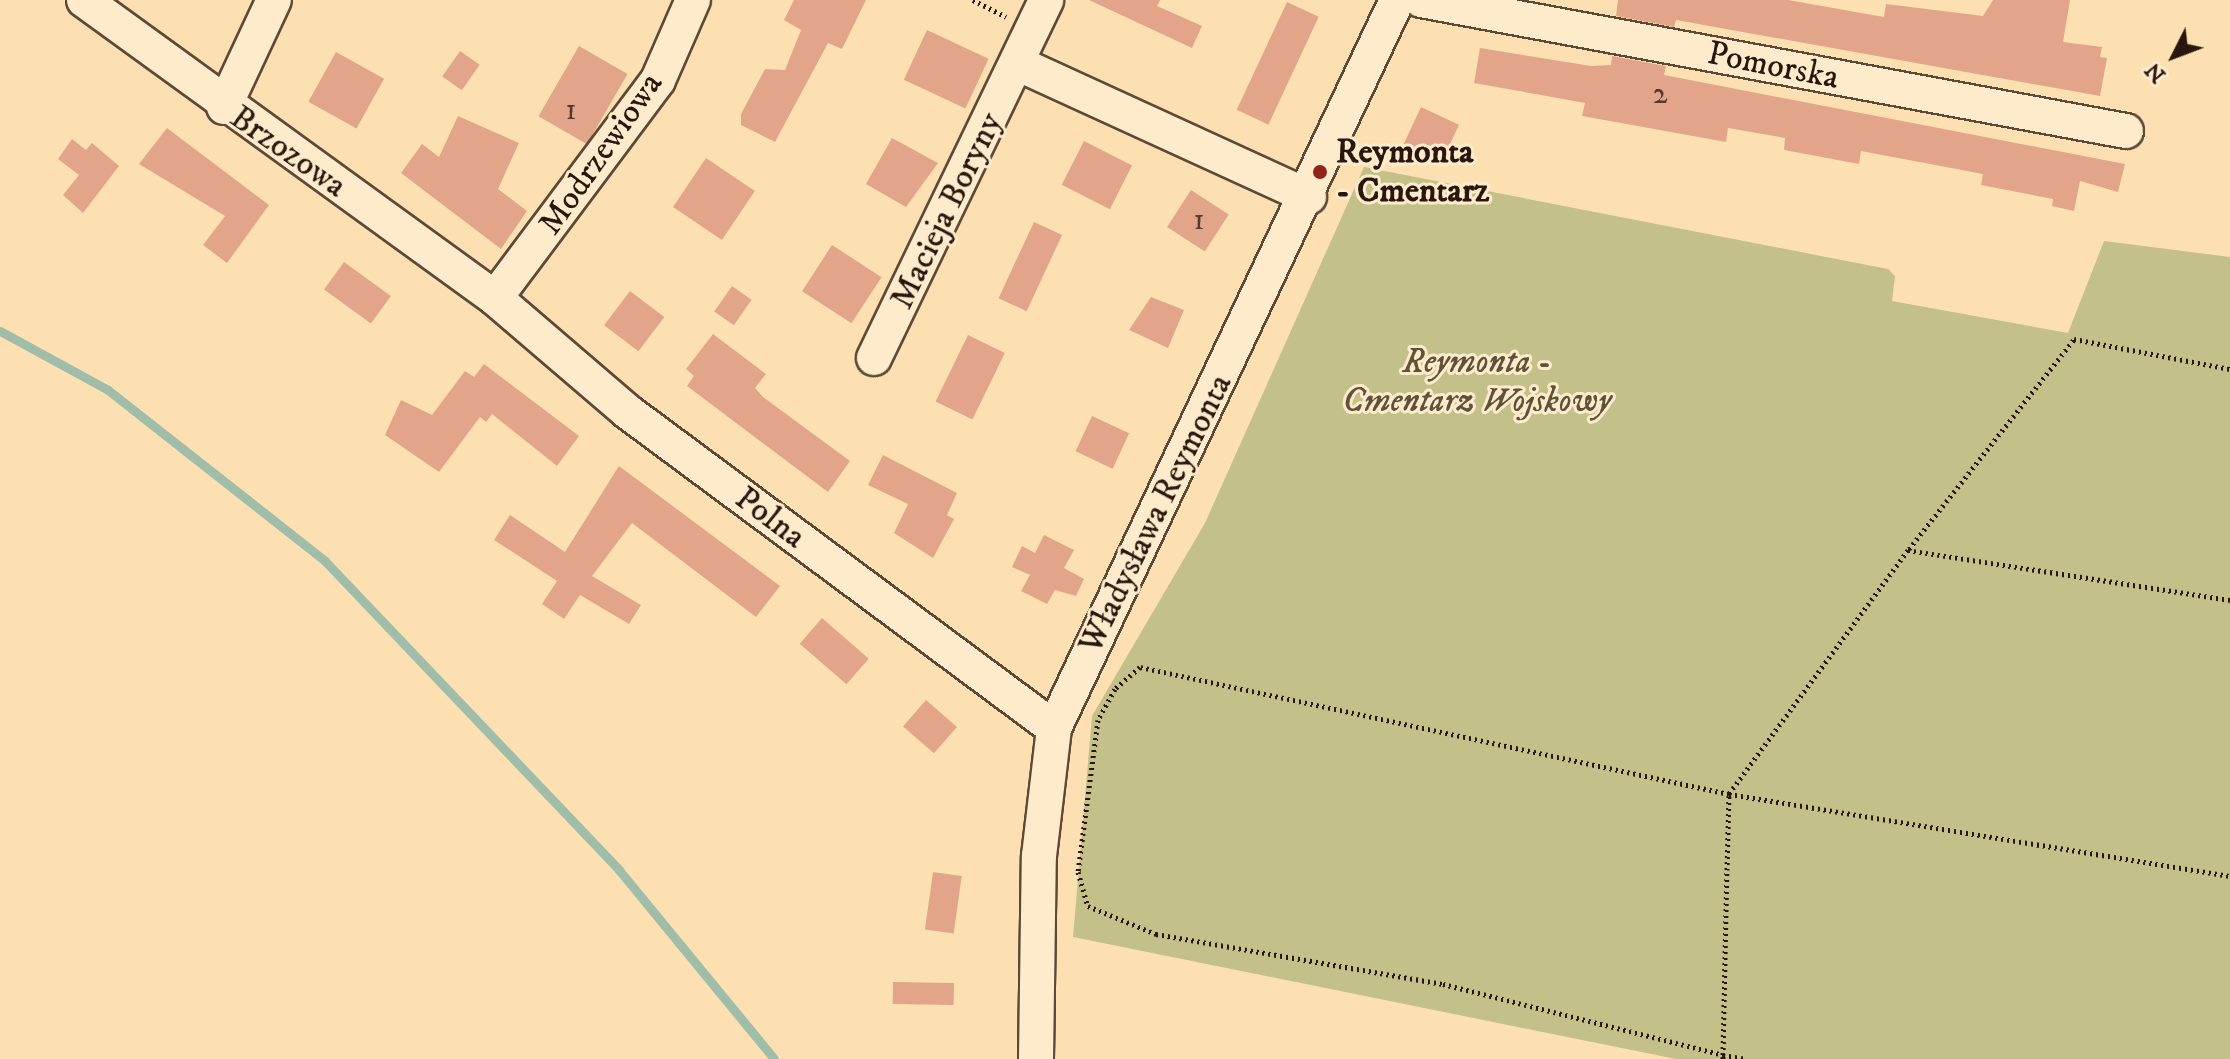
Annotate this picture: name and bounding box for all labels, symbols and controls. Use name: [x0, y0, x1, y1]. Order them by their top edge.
north arrow: [2134, 16, 2214, 96]
street label: Pomorska: [1704, 33, 1842, 99]
text: N: [2140, 57, 2172, 88]
street label: Modrzewiowa: [530, 65, 672, 243]
house number: 2: [1653, 77, 1667, 113]
house number: 1: [565, 93, 577, 129]
street label: Brzozowa: [222, 97, 354, 207]
street label: Macieja Boryny: [882, 106, 1012, 316]
place label: Reymonta - Cmentarz: [1336, 132, 1489, 212]
marker: Reymonta - Cmentarz: [1311, 163, 1329, 181]
house number: 1: [1193, 203, 1205, 239]
park label: Reymonta - Cmentarz Wojskowy: [1343, 342, 1611, 422]
street label: Władysława Reymonta: [1071, 368, 1241, 660]
street label: Polna: [727, 478, 813, 558]

